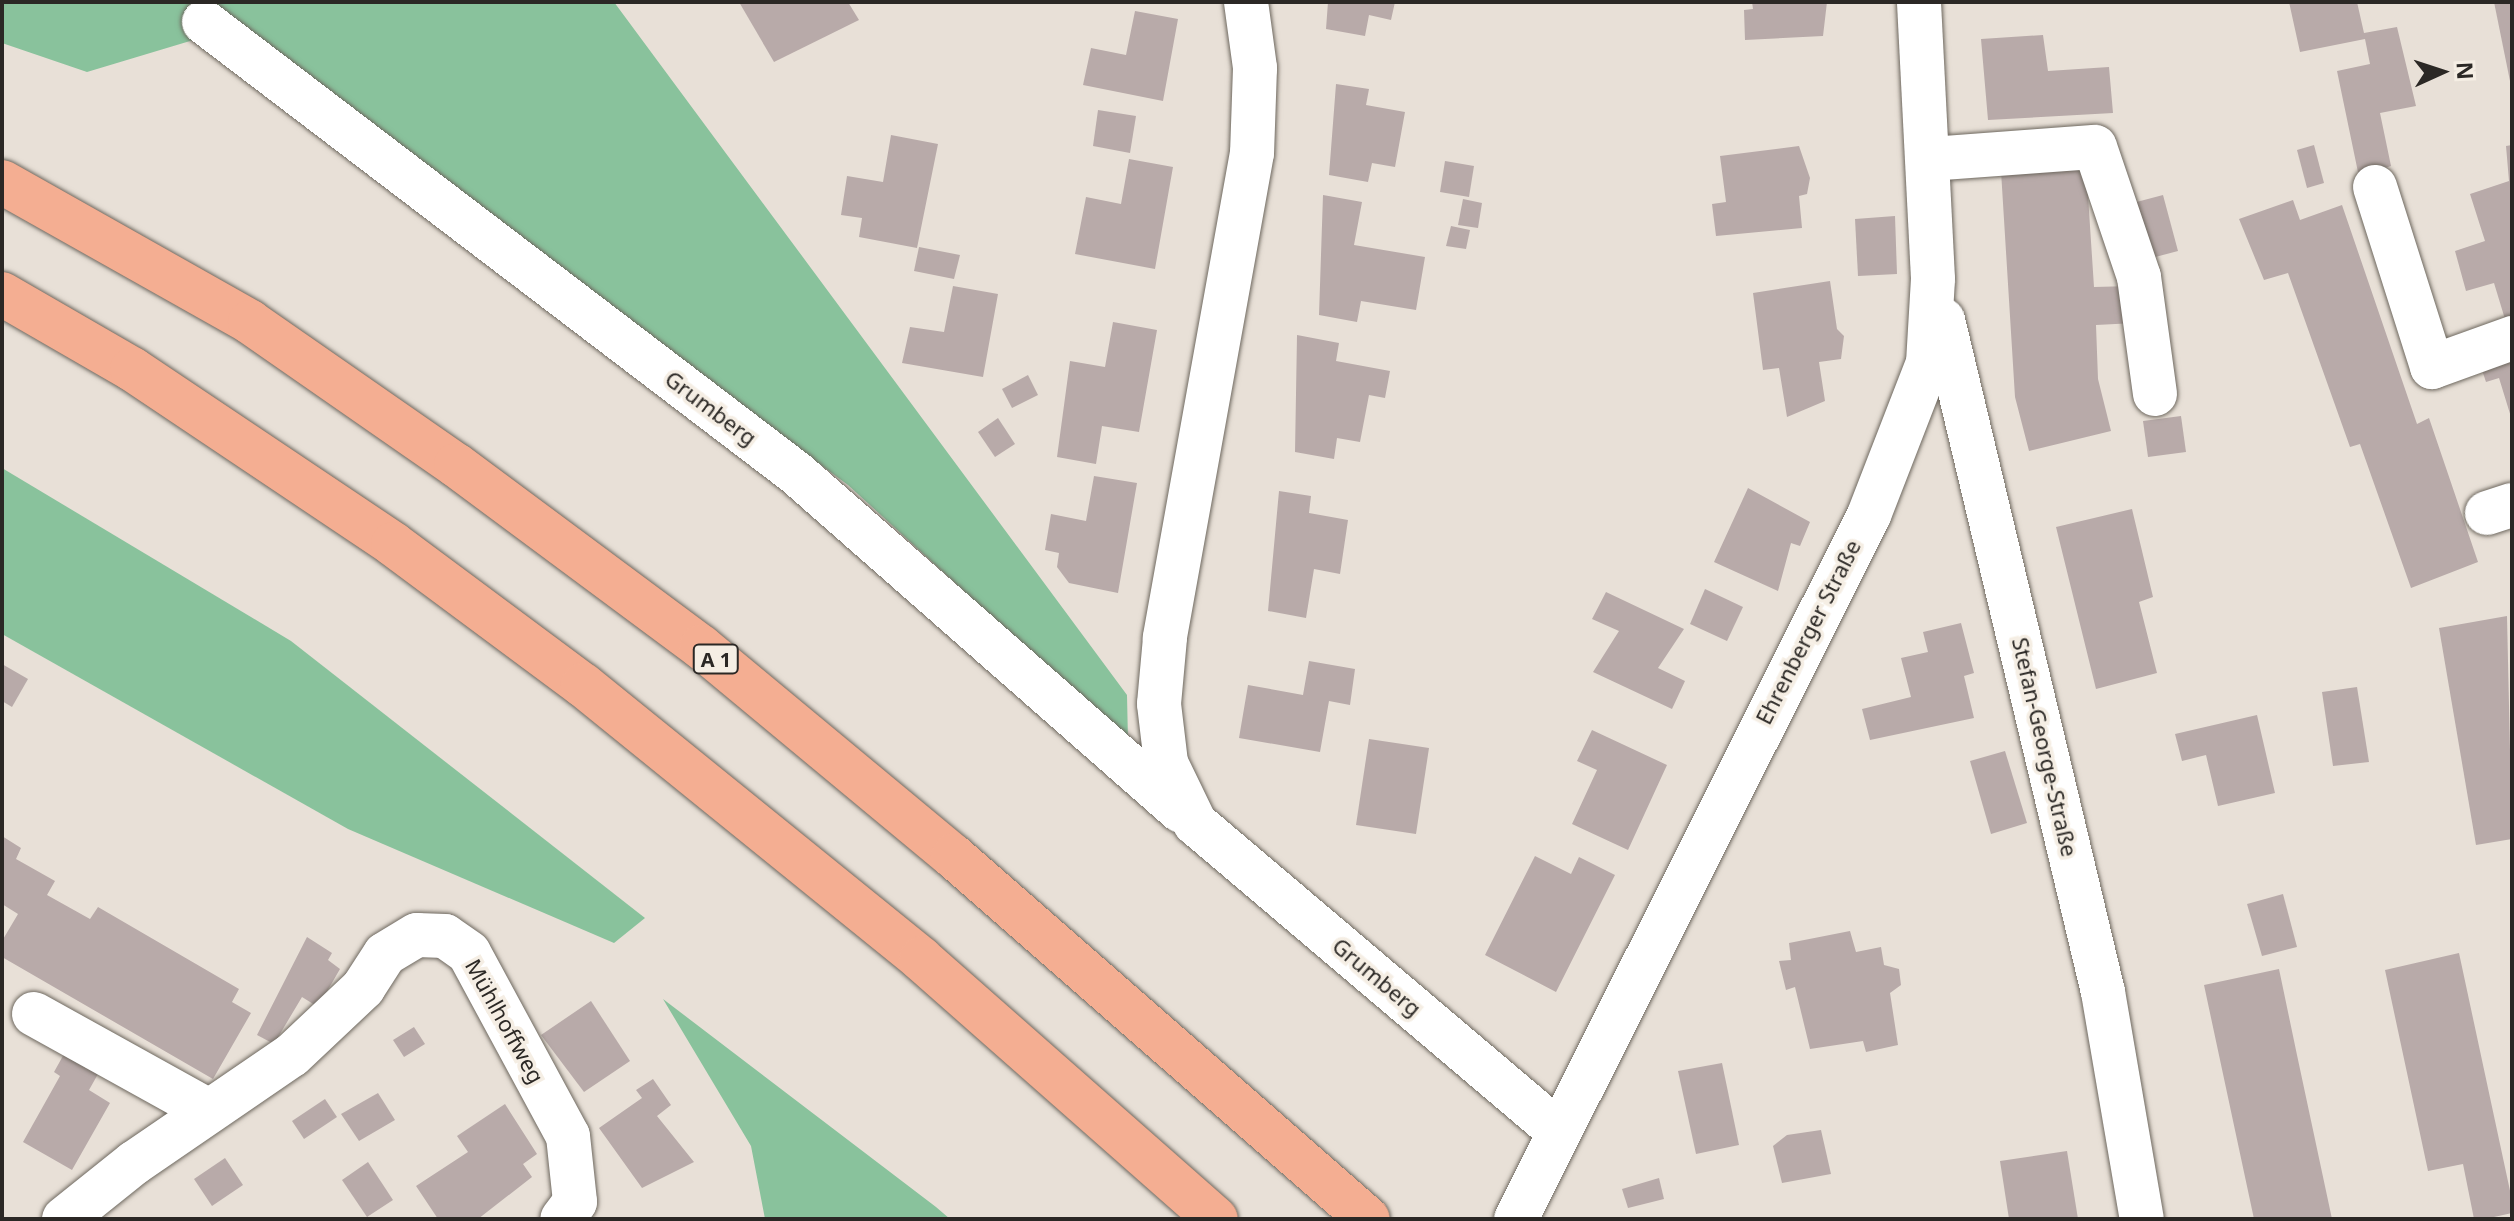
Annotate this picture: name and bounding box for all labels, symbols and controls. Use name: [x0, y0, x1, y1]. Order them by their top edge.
north arrow: [2402, 32, 2482, 112]
text: N: [2451, 61, 2481, 80]
street label: Grumberg: [660, 365, 762, 451]
street label: Ehrenberger Straße: [1750, 535, 1866, 729]
street label: Stefan-George-Straße: [2007, 635, 2083, 859]
road number: A 1: [692, 643, 740, 675]
street label: Grumberg: [1327, 932, 1427, 1022]
street label: Mühlhoffweg: [460, 954, 550, 1088]

